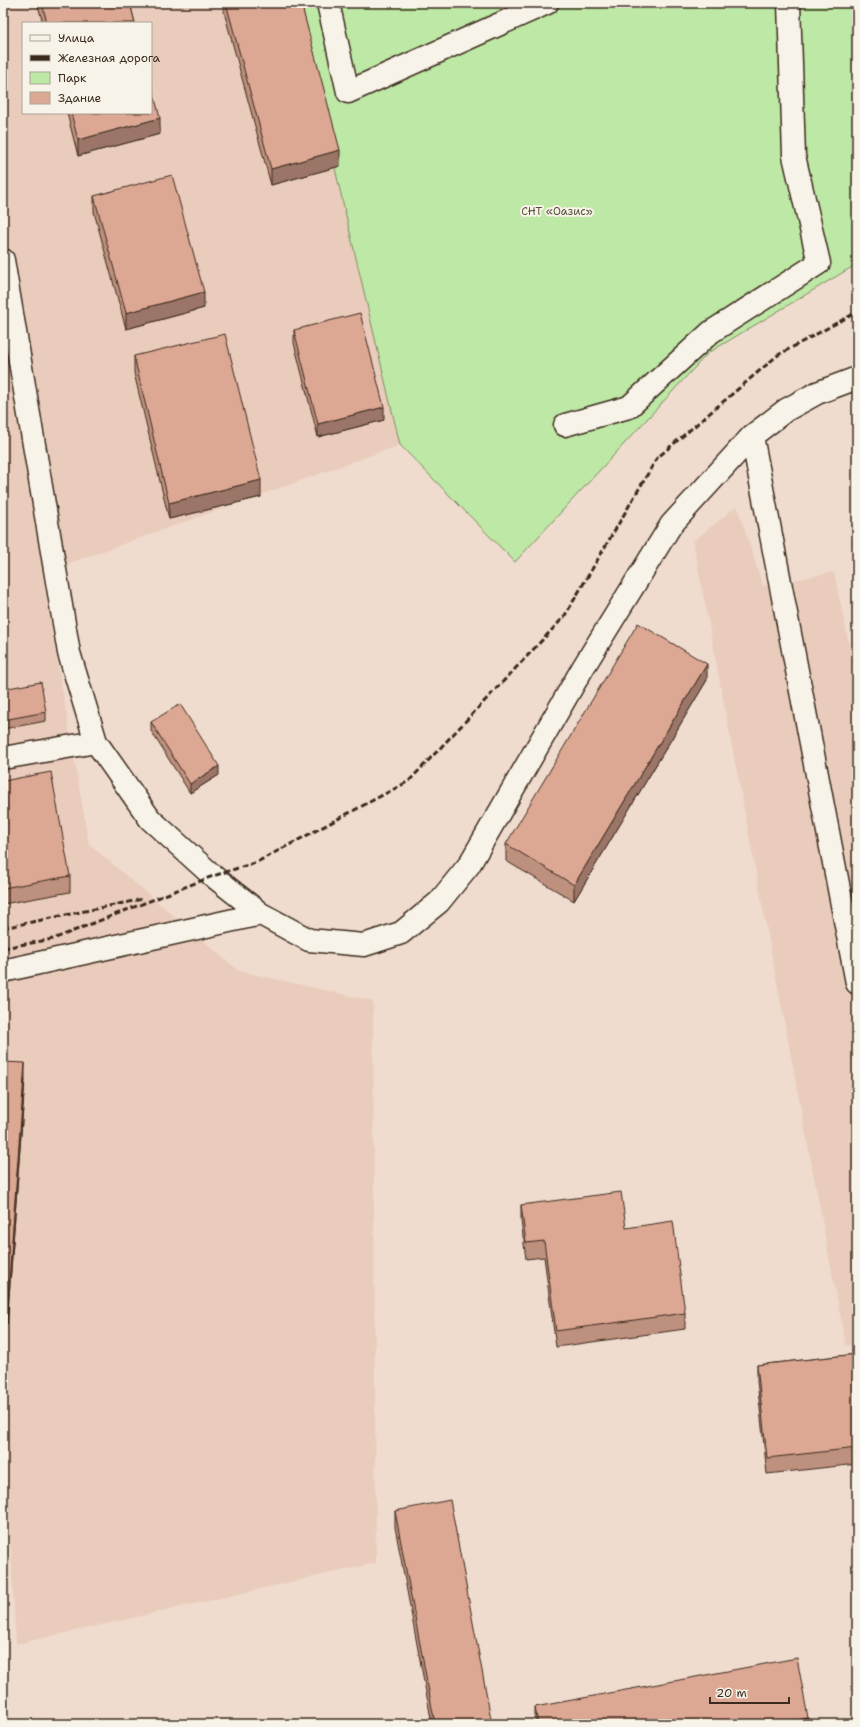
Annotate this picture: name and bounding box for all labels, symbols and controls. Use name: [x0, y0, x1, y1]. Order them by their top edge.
legend: [22, 22, 152, 114]
text: Улица: [58, 30, 95, 46]
text: Железная дорога: [58, 50, 161, 66]
text: Парк: [58, 70, 87, 86]
text: Здание: [58, 90, 102, 106]
park label: СНТ «Оазис»: [521, 204, 593, 219]
scale bar: [710, 1679, 789, 1705]
text: 20 m: [716, 1685, 747, 1701]

